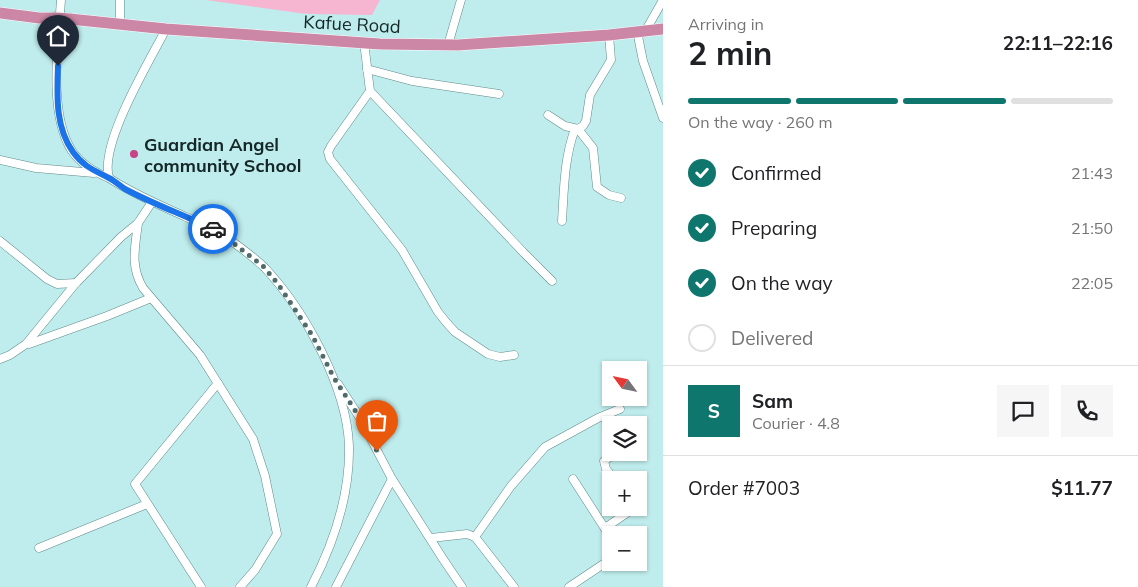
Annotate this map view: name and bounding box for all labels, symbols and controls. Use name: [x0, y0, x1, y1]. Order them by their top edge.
street label: Kafue Road: [303, 10, 401, 38]
text: Arriving in: [688, 14, 764, 34]
pin: [37, 15, 79, 66]
icon: home: [44, 22, 72, 50]
text: 22:11–22:16: [1003, 31, 1113, 55]
text: 2 min: [688, 33, 772, 73]
text: On the way · 260 m: [688, 112, 833, 132]
place label: Guardian Angel community School: [144, 133, 301, 177]
marker: Guardian Angel community School: [128, 148, 140, 160]
icon: check: [688, 159, 716, 187]
text: Confirmed: [731, 161, 822, 185]
text: 21:43: [1071, 163, 1113, 183]
courier: [188, 204, 238, 254]
icon: check: [688, 214, 716, 242]
icon: car: [199, 215, 227, 243]
text: Preparing: [731, 216, 817, 240]
text: 21:50: [1071, 218, 1113, 238]
icon: check: [688, 269, 716, 297]
text: On the way: [731, 271, 833, 295]
text: 22:05: [1071, 273, 1113, 293]
text: Delivered: [731, 326, 813, 350]
north arrow: [602, 361, 648, 406]
map controls: [602, 361, 647, 571]
button: chat: [997, 385, 1049, 437]
button: phone: [1061, 385, 1113, 437]
text: Sam: [752, 389, 793, 413]
text: S: [708, 399, 720, 423]
pin: [356, 400, 398, 451]
icon: bag: [363, 407, 391, 435]
text: Courier · 4.8: [752, 413, 840, 433]
button: layers: [602, 416, 647, 461]
button: +: [602, 471, 647, 516]
text: Order #7003: [688, 476, 800, 500]
text: $11.77: [1051, 476, 1113, 500]
button: −: [602, 526, 647, 571]

